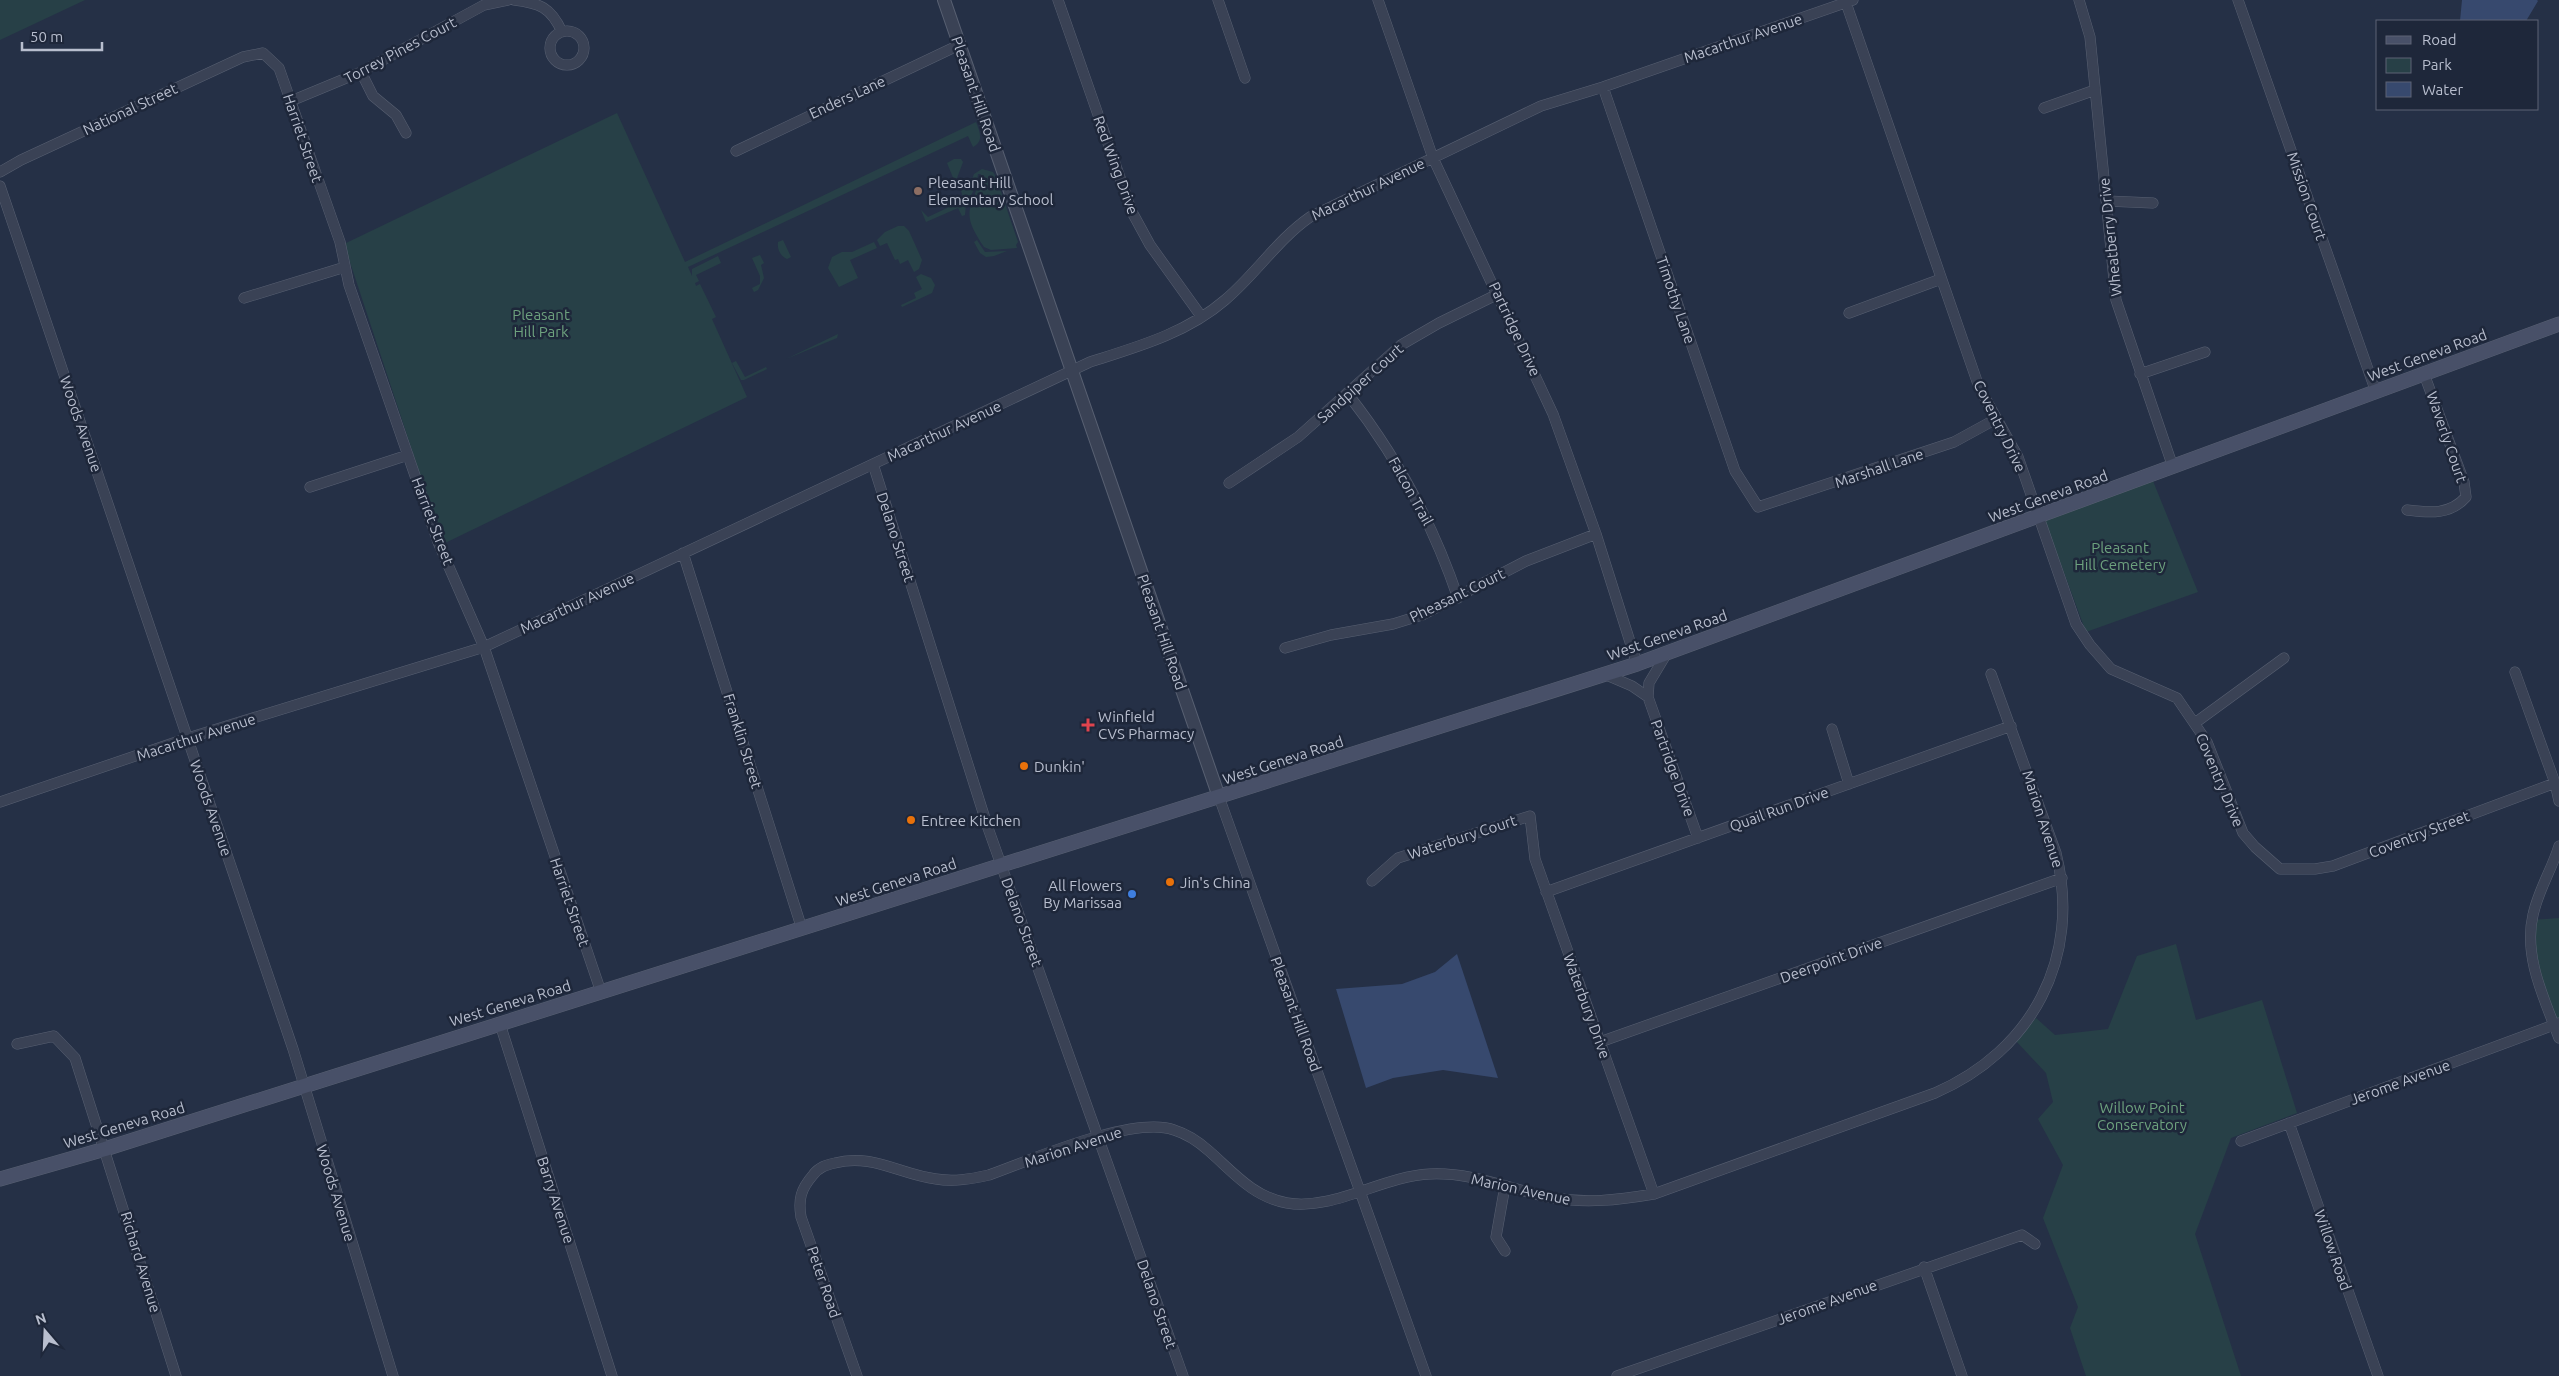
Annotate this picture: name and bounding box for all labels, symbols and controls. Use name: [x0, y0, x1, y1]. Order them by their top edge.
street label: Macarthur Avenue: [1682, 10, 1804, 66]
street label: Torrey Pines Court: [341, 13, 459, 87]
scale bar: [22, 20, 102, 52]
legend: [2376, 20, 2539, 110]
text: 50 m: [30, 28, 63, 45]
text: Road: [2422, 31, 2457, 48]
street label: Pleasant Hill Road: [948, 34, 1004, 154]
text: Park: [2422, 56, 2452, 73]
street label: Enders Lane: [806, 72, 888, 122]
street label: National Street: [80, 80, 180, 138]
text: Water: [2422, 81, 2463, 98]
street label: Harriet Street: [280, 91, 326, 185]
street label: Red Wing Drive: [1090, 113, 1142, 217]
street label: Mission Court: [2284, 150, 2330, 242]
street label: Macarthur Avenue: [1309, 154, 1427, 224]
place label: Pleasant Hill Elementary School: [928, 174, 1054, 208]
street label: Wheatberry Drive: [2095, 177, 2125, 297]
marker: Pleasant Hill Elementary School: [912, 185, 924, 197]
street label: Timothy Lane: [1653, 254, 1699, 346]
street label: Partridge Drive: [1486, 279, 1544, 379]
park label: Pleasant Hill Park: [512, 306, 570, 340]
street label: West Geneva Road: [2365, 325, 2489, 385]
street label: Sandpiper Court: [1314, 340, 1406, 426]
street label: Woods Avenue: [57, 374, 105, 474]
street label: Coventry Drive: [1970, 377, 2030, 475]
street label: Waverly Court: [2423, 389, 2471, 485]
street label: Macarthur Avenue: [884, 397, 1004, 465]
street label: Marshall Lane: [1832, 445, 1926, 491]
street label: Falcon Trail: [1385, 454, 1437, 528]
street label: West Geneva Road: [1986, 466, 2110, 526]
street label: Harriet Street: [408, 475, 458, 567]
street label: Delano Street: [874, 490, 919, 584]
park label: Pleasant Hill Cemetery: [2074, 539, 2166, 573]
street label: Pheasant Court: [1407, 565, 1507, 625]
street label: Macarthur Avenue: [517, 569, 637, 637]
street label: Pleasant Hill Road: [1134, 572, 1190, 692]
street label: West Geneva Road: [1605, 606, 1729, 664]
street label: Franklin Street: [720, 691, 766, 791]
place label: Winfield CVS Pharmacy: [1098, 708, 1194, 742]
street label: Macarthur Avenue: [135, 710, 257, 764]
street label: Partridge Drive: [1648, 717, 1698, 819]
marker: Winfield CVS Pharmacy: [1082, 719, 1094, 731]
street label: Coventry Drive: [2193, 731, 2247, 829]
street label: West Geneva Road: [1221, 732, 1345, 788]
street label: Woods Avenue: [187, 758, 235, 858]
place label: Dunkin': [1034, 758, 1085, 775]
marker: Dunkin': [1018, 760, 1030, 772]
street label: Marion Avenue: [2019, 768, 2067, 870]
street label: Quail Run Drive: [1727, 783, 1831, 835]
street label: Coventry Street: [2366, 807, 2472, 861]
street label: Waterbury Court: [1406, 811, 1519, 863]
place label: Entree Kitchen: [921, 812, 1021, 829]
marker: Entree Kitchen: [905, 814, 917, 826]
street label: West Geneva Road: [834, 854, 958, 910]
street label: Harriet Street: [547, 855, 593, 949]
place label: Jin's China: [1180, 874, 1251, 891]
street label: Delano Street: [998, 875, 1046, 969]
marker: Jin's China: [1164, 876, 1176, 888]
place label: All Flowers By Marissaa: [1043, 877, 1122, 911]
marker: All Flowers By Marissaa: [1126, 888, 1138, 900]
street label: Deerpoint Drive: [1778, 934, 1884, 986]
street label: Waterbury Drive: [1560, 951, 1614, 1061]
street label: Pleasant Hill Road: [1267, 954, 1325, 1074]
street label: West Geneva Road: [447, 976, 573, 1030]
street label: Jerome Avenue: [2348, 1056, 2452, 1108]
street label: West Geneva Road: [61, 1098, 187, 1152]
park label: Willow Point Conservatory: [2097, 1099, 2187, 1133]
street label: Marion Avenue: [1022, 1123, 1124, 1171]
street label: Woods Avenue: [313, 1142, 359, 1244]
street label: Barry Avenue: [534, 1155, 578, 1245]
street label: Marion Avenue: [1470, 1170, 1572, 1208]
street label: Willow Road: [2311, 1207, 2355, 1293]
street label: Richard Avenue: [118, 1209, 164, 1315]
street label: Peter Road: [804, 1244, 844, 1320]
street label: Delano Street: [1134, 1257, 1180, 1351]
street label: Jerome Avenue: [1775, 1276, 1879, 1328]
north arrow: [20, 1306, 70, 1356]
text: N: [33, 1309, 48, 1328]

